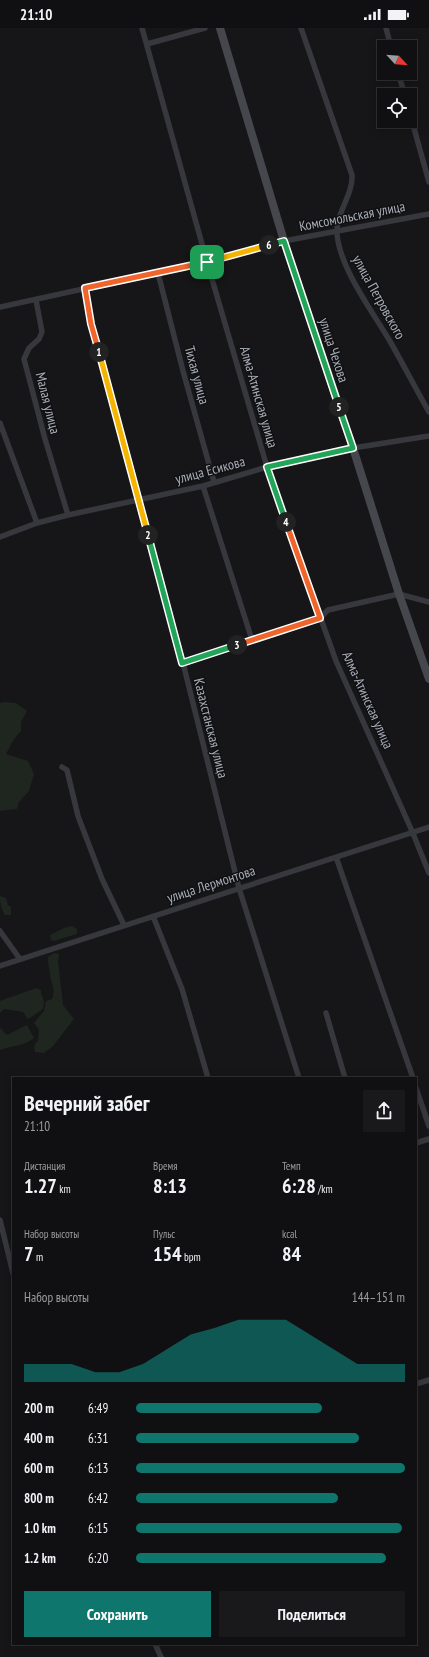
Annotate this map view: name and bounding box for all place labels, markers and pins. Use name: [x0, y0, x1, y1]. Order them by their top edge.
pin: 6: [259, 235, 279, 255]
pin: [190, 245, 224, 279]
pin: 1: [89, 342, 109, 362]
pin: 5: [329, 397, 349, 417]
pin: 4: [276, 512, 296, 532]
pin: 2: [138, 525, 158, 545]
pin: 3: [227, 635, 247, 655]

